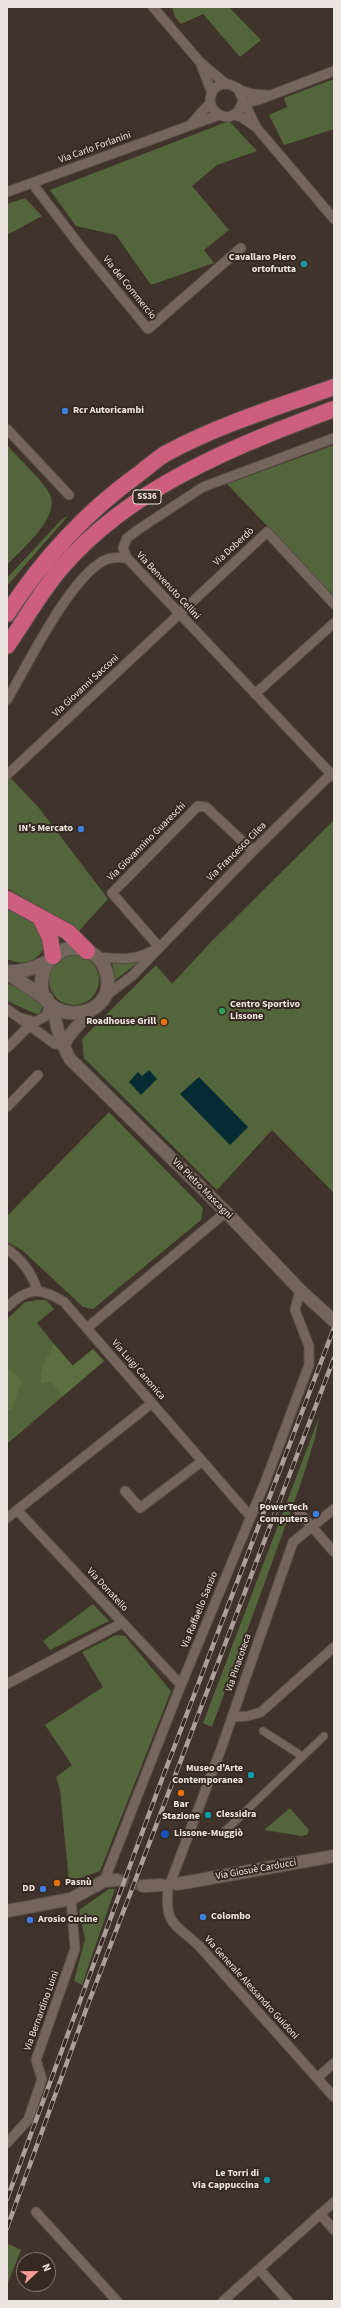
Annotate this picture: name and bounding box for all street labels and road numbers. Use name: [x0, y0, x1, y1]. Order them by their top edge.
street label: Via Carlo Forlanini: [57, 129, 133, 167]
street label: Via del Commercio: [100, 254, 158, 322]
road number: SS36: [133, 490, 161, 504]
street label: Via Doberdò: [211, 525, 257, 569]
street label: Via Benvenuto Cellini: [134, 550, 202, 622]
street label: Via Giovanni Sacconi: [50, 652, 122, 720]
street label: Via Giovannino Guareschi: [105, 800, 189, 884]
street label: Via Francesco Cilea: [205, 820, 269, 884]
street label: Via Pietro Mascagni: [169, 1156, 235, 1222]
street label: Via Luigi Canonica: [109, 1337, 167, 1403]
street label: Via Donatello: [84, 1566, 130, 1614]
street label: Via Raffaello Sanzio: [179, 1570, 221, 1650]
street label: Via Pinacoteca: [223, 1632, 255, 1694]
street label: Via Giosuè Carducci: [215, 1857, 297, 1883]
street label: Via Generale Alessandro Guidoni: [201, 1934, 301, 2042]
street label: Via Bernardino Luini: [22, 1969, 62, 2053]

